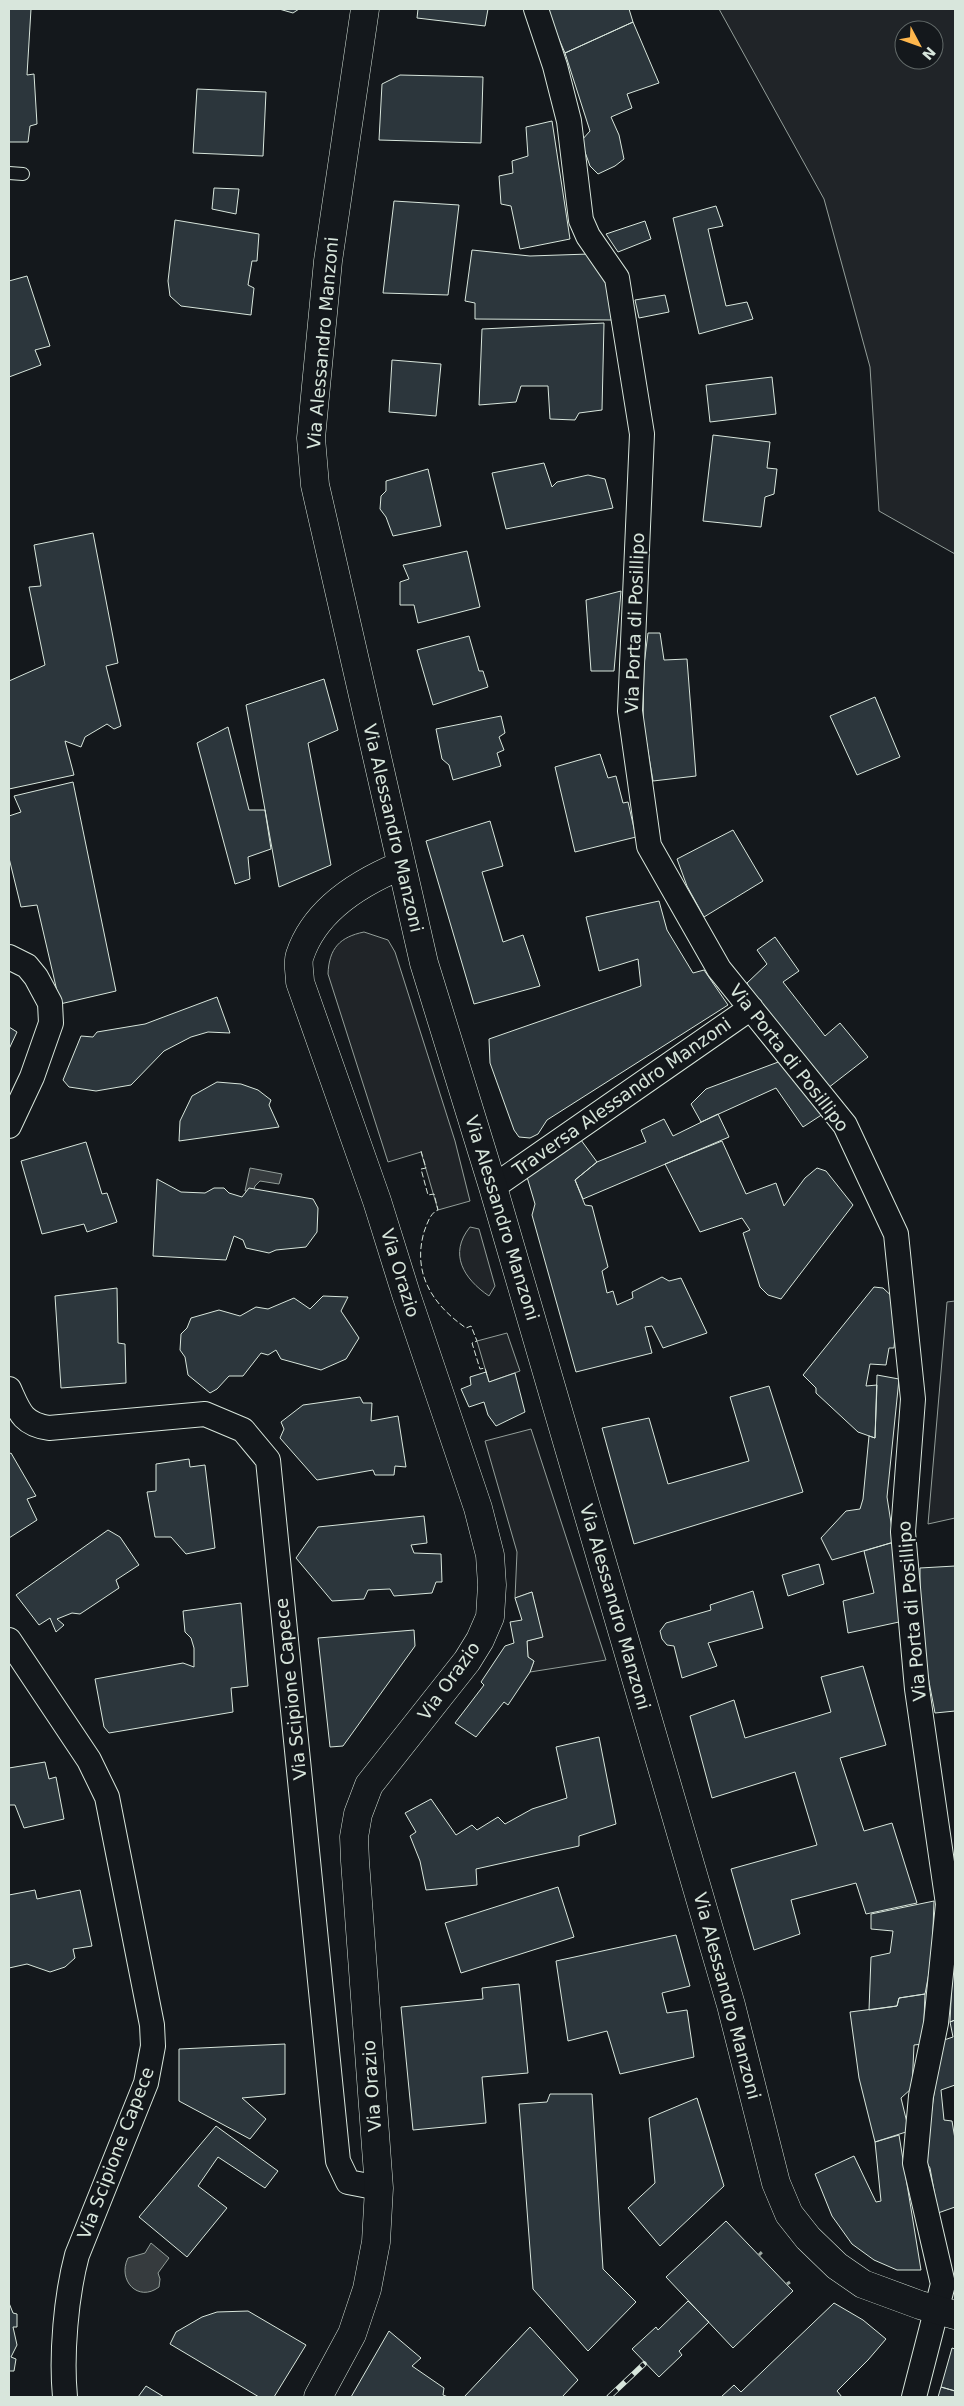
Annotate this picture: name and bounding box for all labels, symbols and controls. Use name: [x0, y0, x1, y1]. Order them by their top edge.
north arrow: [894, 20, 944, 70]
text: N: [919, 44, 939, 63]
street label: Via Alessandro Manzoni: [303, 236, 342, 450]
street label: Via Porta di Posillipo: [621, 532, 648, 714]
street label: Via Alessandro Manzoni: [359, 722, 428, 934]
street label: Via Porta di Posillipo: [725, 980, 853, 1136]
street label: Traversa Alessandro Manzoni: [508, 1013, 735, 1181]
street label: Via Alessandro Manzoni: [461, 1113, 544, 1323]
street label: Via Orazio: [377, 1226, 424, 1320]
street label: Via Alessandro Manzoni: [576, 1501, 655, 1712]
street label: Via Porta di Posillipo: [893, 1520, 930, 1702]
street label: Via Scipione Capece: [271, 1597, 310, 1781]
street label: Via Orazio: [413, 1637, 484, 1724]
street label: Via Alessandro Manzoni: [690, 1890, 765, 2102]
street label: Via Orazio: [358, 2040, 385, 2133]
street label: Via Scipione Capece: [73, 2064, 158, 2242]

